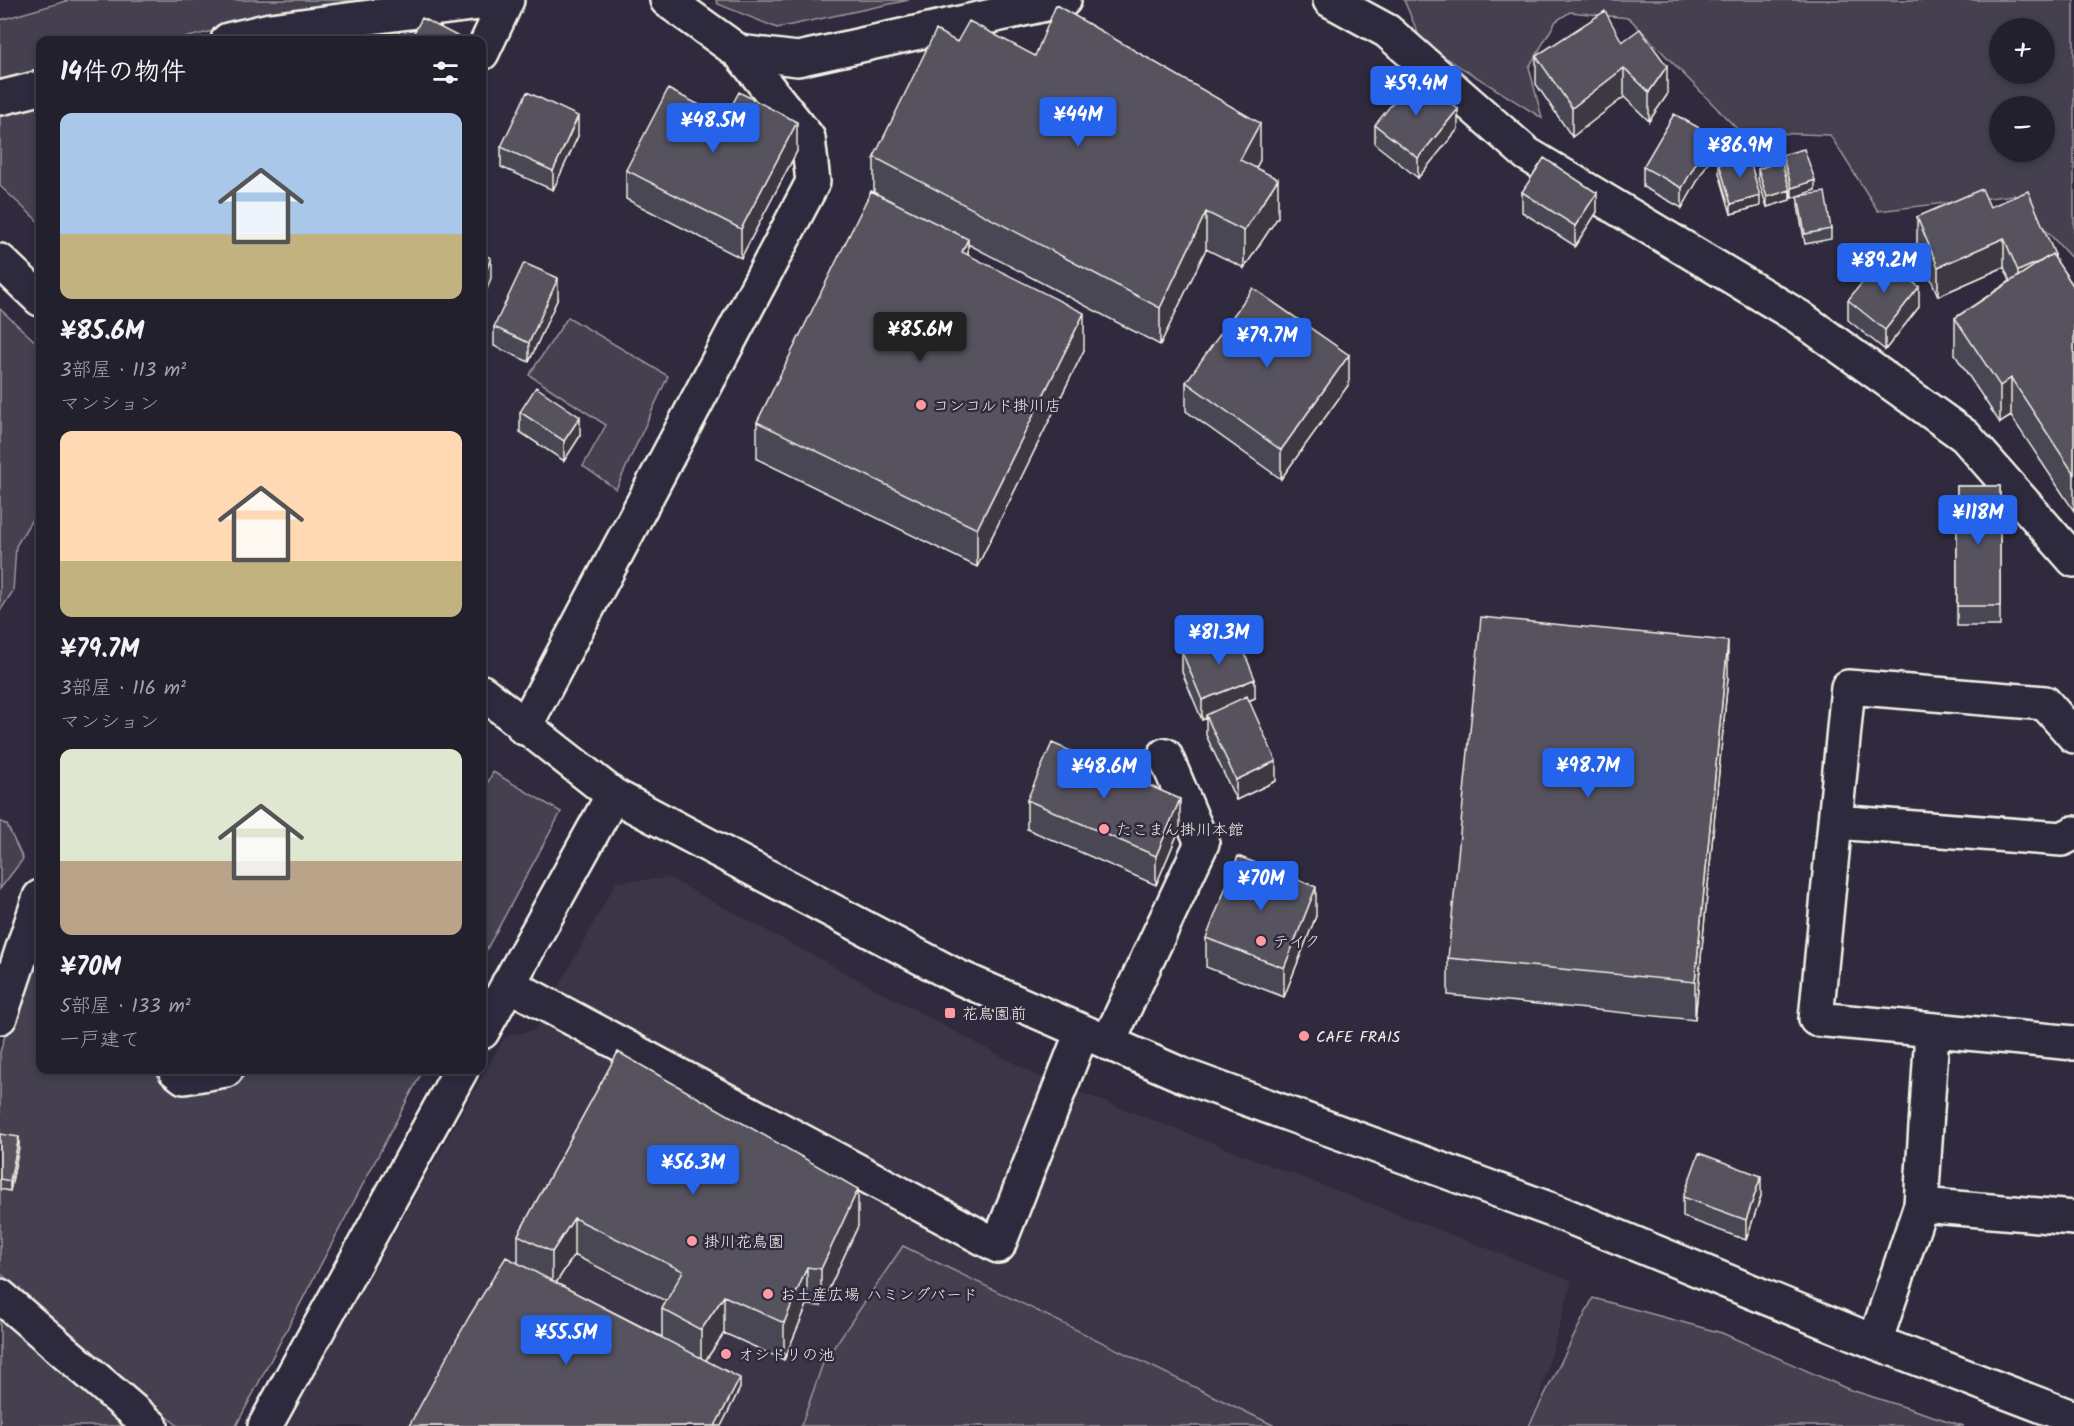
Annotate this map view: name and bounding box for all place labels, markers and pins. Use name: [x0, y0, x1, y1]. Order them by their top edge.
pin: ¥59.4M: [1367, 66, 1465, 117]
pin: ¥44M: [1042, 97, 1114, 148]
pin: ¥48.5M: [664, 103, 762, 154]
pin: ¥86.9M: [1691, 128, 1789, 179]
pin: ¥89.2M: [1835, 243, 1933, 294]
pin: ¥85.6M: [871, 312, 969, 363]
pin: ¥79.7M: [1218, 318, 1316, 369]
place label: コンコルド掛川店: [933, 394, 1061, 419]
marker: コンコルド掛川店: [914, 398, 928, 412]
pin: ¥118M: [1936, 495, 2020, 546]
pin: ¥81.3M: [1170, 615, 1268, 666]
pin: ¥98.7M: [1539, 748, 1637, 799]
pin: ¥48.6M: [1055, 749, 1153, 800]
place label: たこまん掛川本館: [1116, 818, 1244, 843]
marker: たこまん掛川本館: [1097, 822, 1111, 836]
pin: ¥70M: [1225, 861, 1297, 912]
place label: テイク: [1273, 930, 1320, 955]
marker: テイク: [1254, 934, 1268, 948]
place label: 花鳥園前: [962, 1002, 1026, 1027]
marker: 花鳥園前: [943, 1006, 957, 1020]
place label: CAFE FRAIS: [1316, 1025, 1401, 1050]
marker: CAFE FRAIS: [1297, 1029, 1311, 1043]
pin: ¥56.3M: [644, 1145, 742, 1196]
place label: 掛川花鳥園: [704, 1230, 784, 1255]
marker: 掛川花鳥園: [685, 1234, 699, 1248]
place label: お土産広場 ハミングバード: [780, 1283, 978, 1308]
marker: お土産広場 ハミングバード: [761, 1287, 775, 1301]
pin: ¥55.5M: [517, 1315, 615, 1366]
place label: オシドリの池: [738, 1343, 834, 1368]
marker: オシドリの池: [719, 1347, 733, 1361]

